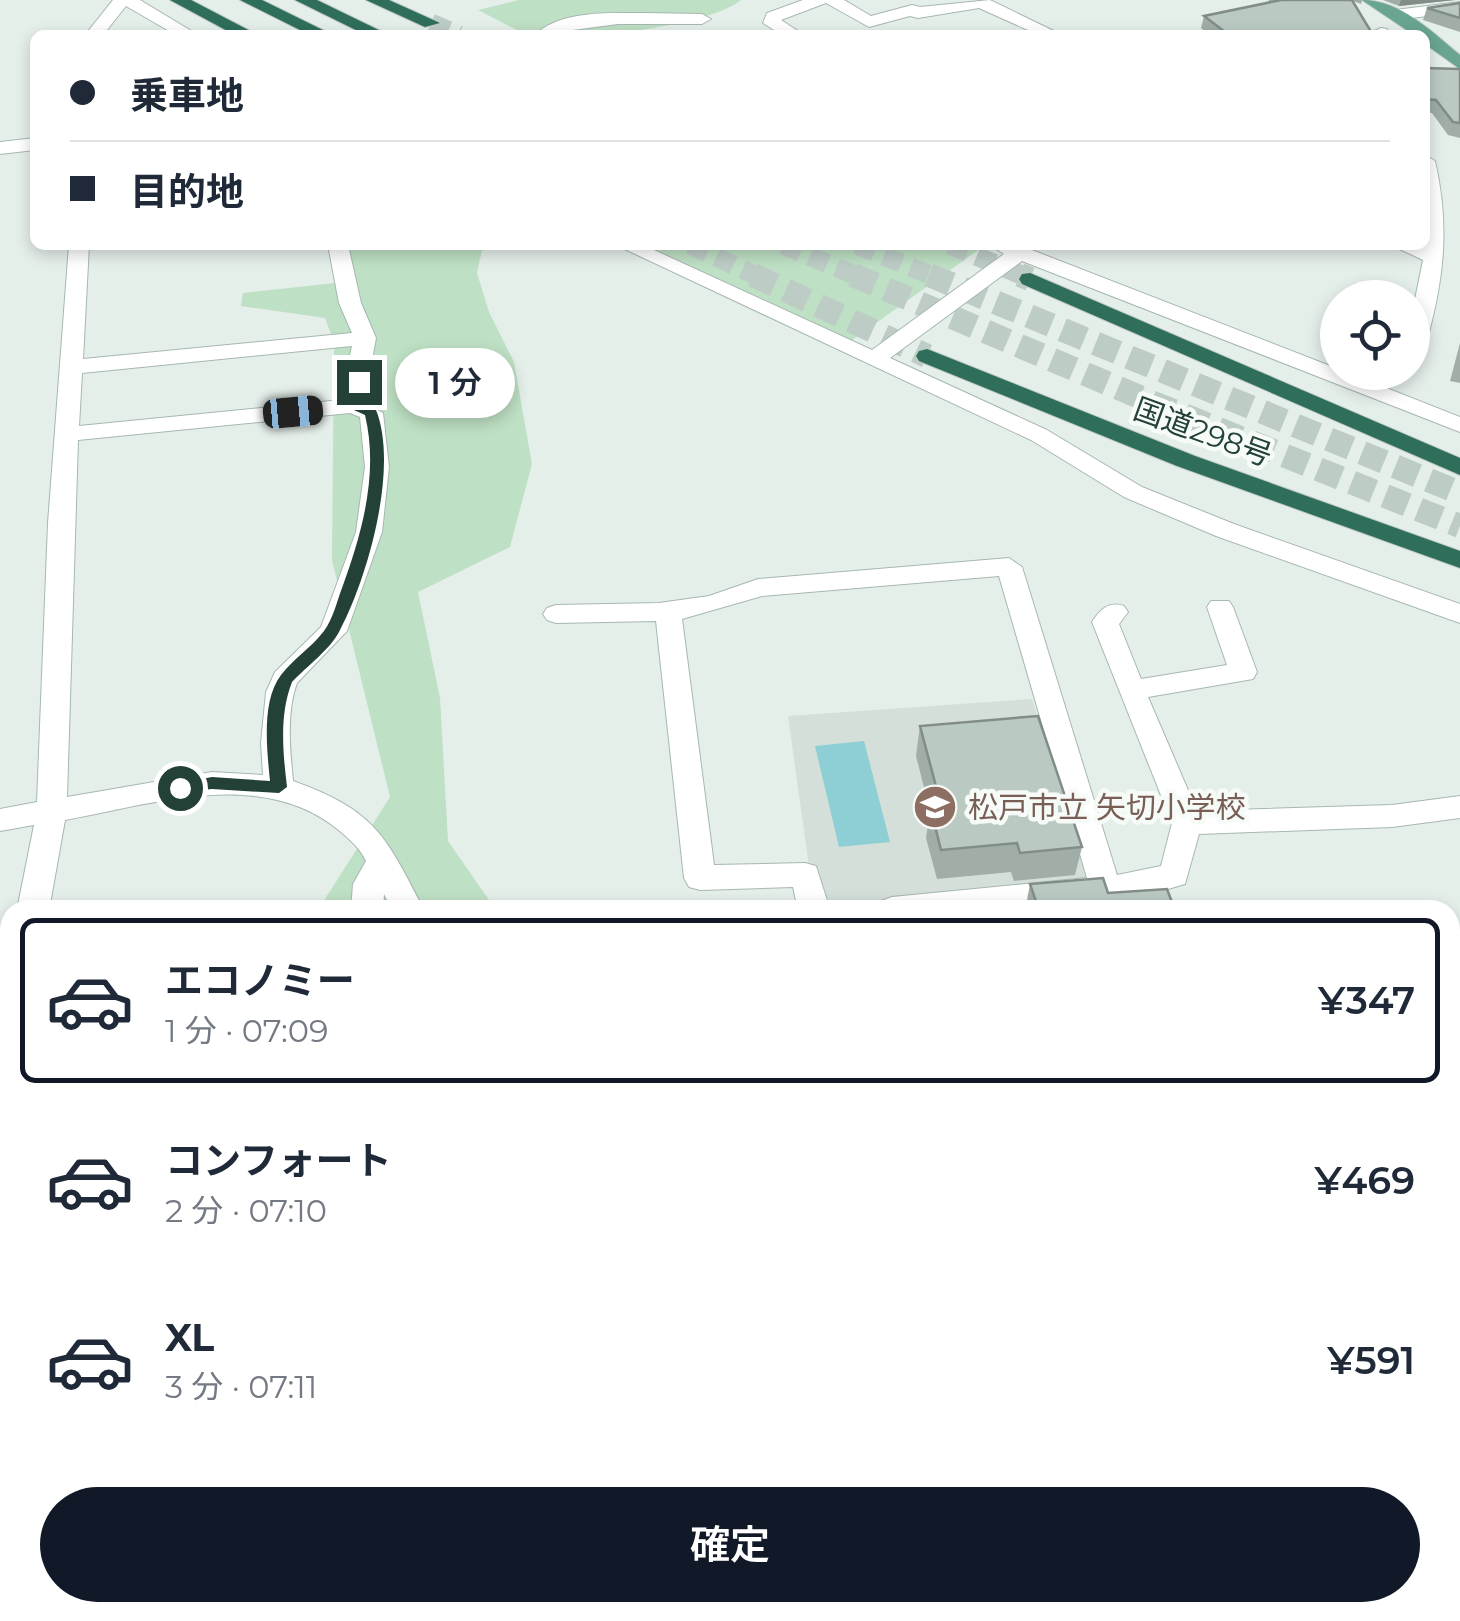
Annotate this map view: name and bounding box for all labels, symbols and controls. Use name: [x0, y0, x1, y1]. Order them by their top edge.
text: 乗車地: [130, 72, 244, 119]
text: 目的地: [130, 168, 244, 215]
map controls: [1320, 280, 1430, 390]
button: locate: [1320, 280, 1430, 390]
callout: 1 分: [394, 347, 514, 417]
route end: [337, 360, 382, 405]
text: 1 分: [428, 363, 482, 402]
street label: 国道298号: [1129, 390, 1277, 474]
car: [262, 394, 324, 430]
route start: [158, 766, 203, 811]
school or university icon: 松戸市立 矢切小学校: [912, 784, 958, 830]
place label: 松戸市立 矢切小学校: [968, 789, 1246, 826]
icon: car: [45, 956, 135, 1046]
text: エコノミー: [165, 957, 355, 1004]
text: ¥347: [1318, 977, 1415, 1024]
text: 1 分 · 07:09: [165, 1011, 328, 1050]
icon: car: [45, 1136, 135, 1226]
text: コンフォート: [165, 1137, 392, 1184]
text: ¥469: [1315, 1157, 1415, 1204]
text: 2 分 · 07:10: [165, 1191, 327, 1230]
text: XL: [165, 1314, 214, 1361]
icon: car: [45, 1316, 135, 1406]
text: ¥591: [1327, 1337, 1415, 1384]
text: 3 分 · 07:11: [165, 1367, 317, 1406]
button: 確定: [40, 1487, 1420, 1602]

